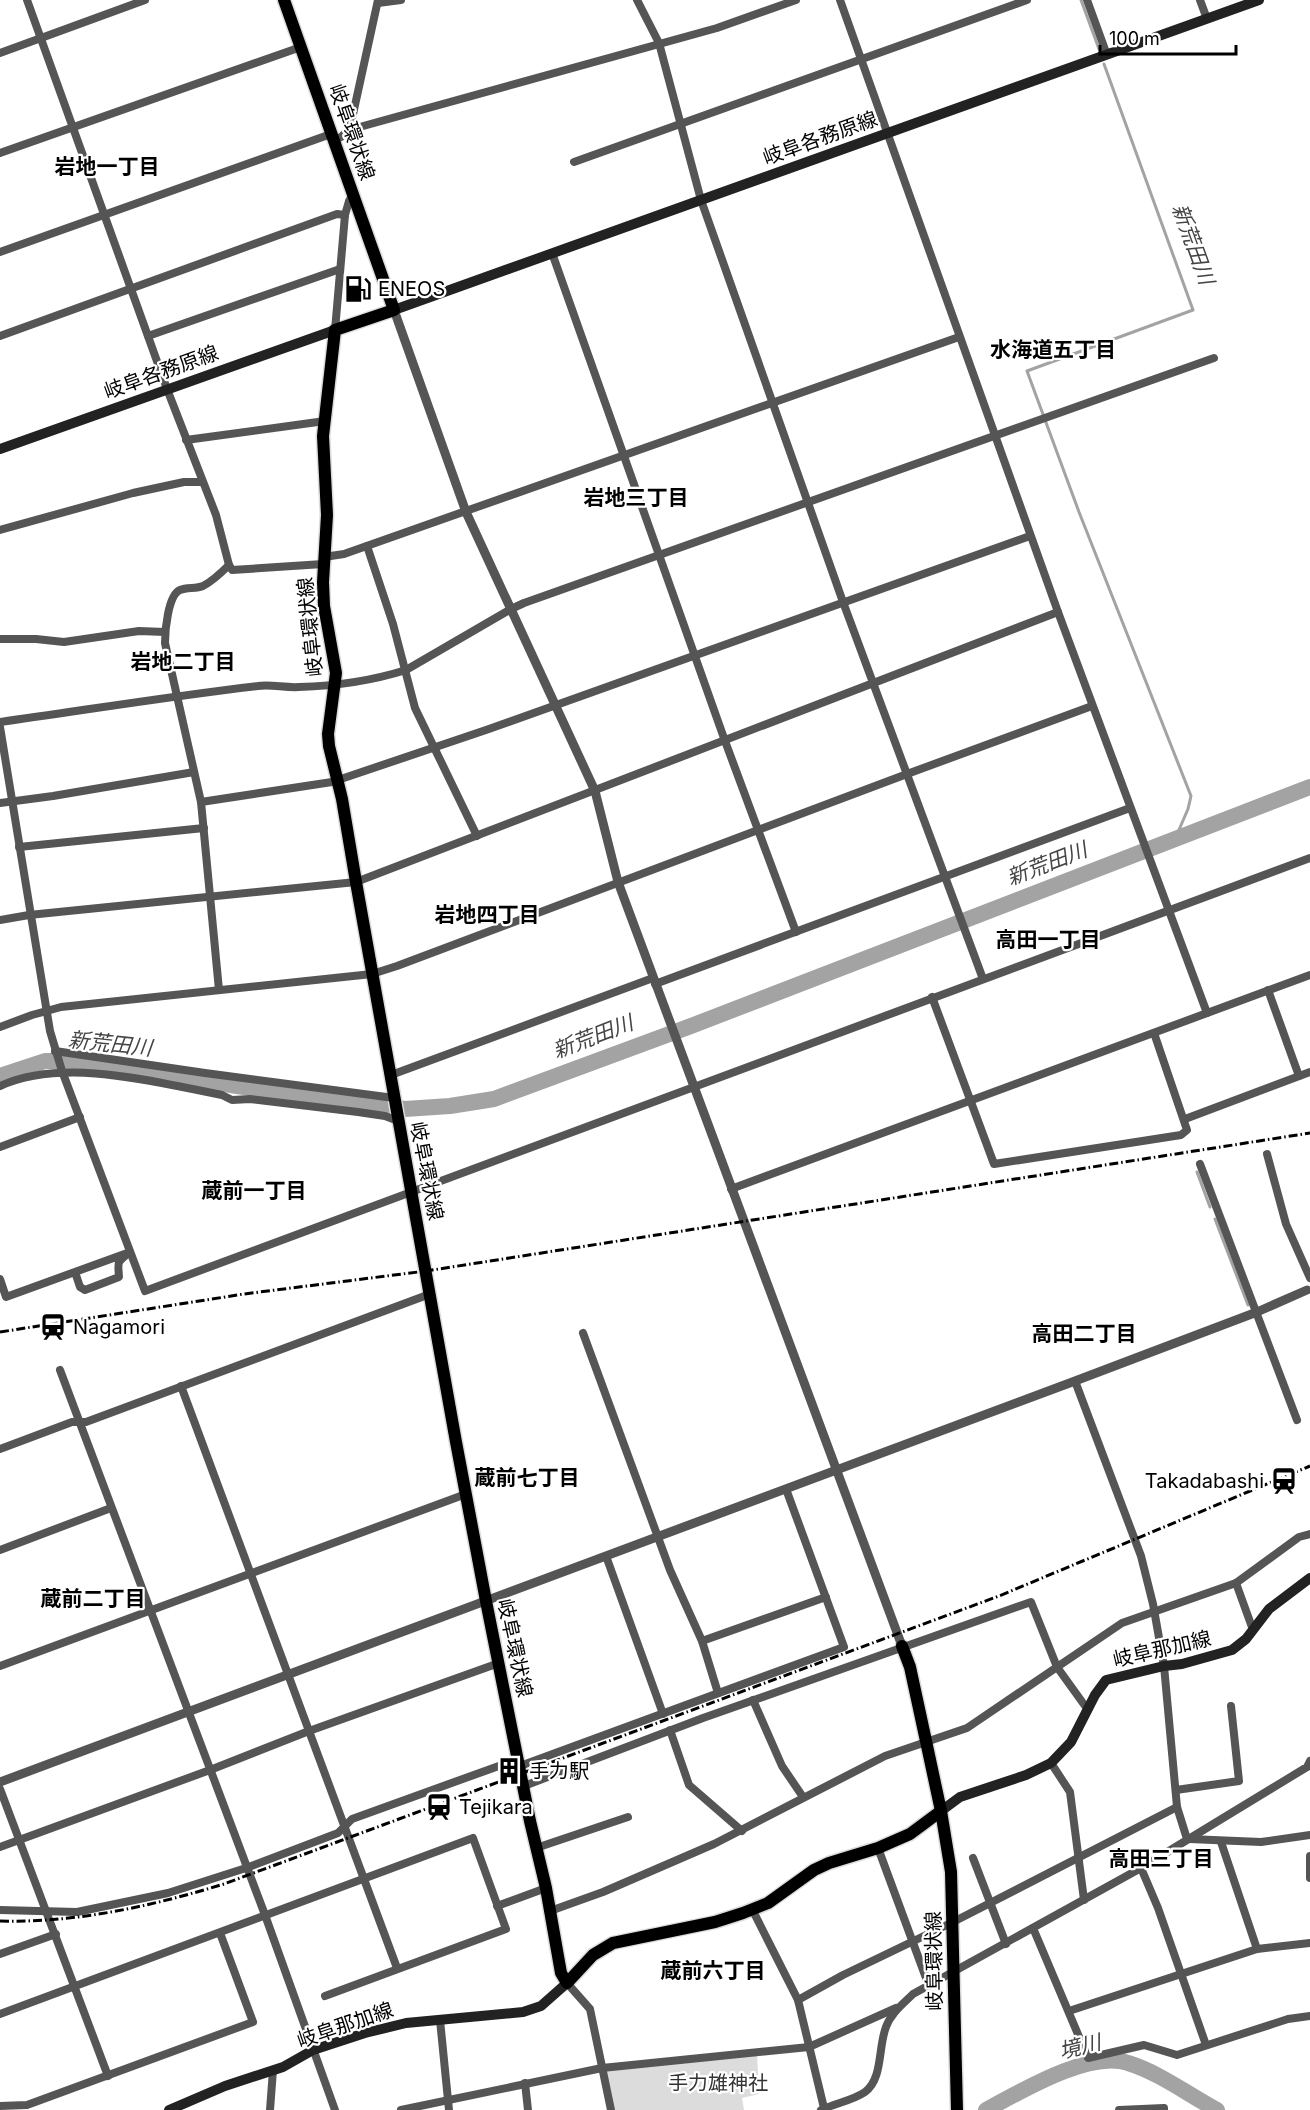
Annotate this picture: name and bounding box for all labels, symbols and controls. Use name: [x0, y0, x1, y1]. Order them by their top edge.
scale bar: [1100, 18, 1236, 56]
text: 100 m: [1109, 28, 1160, 49]
street label: 岐阜環状線: [324, 81, 380, 183]
street label: 岐阜各務原線: [760, 106, 880, 170]
district label: 岩地一丁目: [55, 154, 160, 179]
water label: 新荒田川: [1167, 200, 1220, 289]
fuel station icon: ENEOS: [343, 274, 373, 304]
place label: ENEOS: [378, 277, 445, 301]
district label: 水海道五丁目: [990, 337, 1116, 362]
street label: 岐阜各務原線: [101, 340, 221, 404]
district label: 岩地三丁目: [584, 485, 689, 510]
street label: 岐阜環状線: [293, 576, 327, 678]
district label: 岩地二丁目: [131, 649, 236, 674]
water label: 新荒田川: [1003, 836, 1092, 890]
district label: 岩地四丁目: [435, 902, 540, 927]
district label: 高田一丁目: [996, 927, 1101, 952]
water label: 新荒田川: [549, 1009, 638, 1063]
water label: 新荒田川: [67, 1027, 155, 1061]
street label: 岐阜環状線: [406, 1120, 448, 1222]
district label: 蔵前一丁目: [202, 1178, 307, 1203]
station icon: Nagamori: [38, 1312, 68, 1342]
place label: Nagamori: [73, 1315, 165, 1339]
district label: 高田二丁目: [1032, 1321, 1137, 1346]
district label: 蔵前七丁目: [475, 1465, 580, 1490]
station icon: Takadabashi: [1269, 1466, 1299, 1496]
place label: Takadabashi: [1145, 1469, 1264, 1493]
district label: 蔵前二丁目: [41, 1586, 146, 1611]
street label: 岐阜環状線: [493, 1597, 537, 1699]
street label: 岐阜那加線: [1111, 1626, 1213, 1672]
building icon: 手力駅: [494, 1756, 524, 1786]
place label: 手力駅: [529, 1759, 589, 1783]
station icon: Tejikara: [424, 1792, 454, 1822]
place label: Tejikara: [459, 1795, 533, 1819]
district label: 高田三丁目: [1109, 1846, 1214, 1871]
street label: 岐阜環状線: [921, 1911, 947, 2011]
district label: 蔵前六丁目: [661, 1958, 766, 1983]
street label: 岐阜那加線: [294, 1997, 396, 2053]
water label: 境川: [1056, 2029, 1105, 2064]
park label: 手力雄神社: [668, 2071, 768, 2095]

